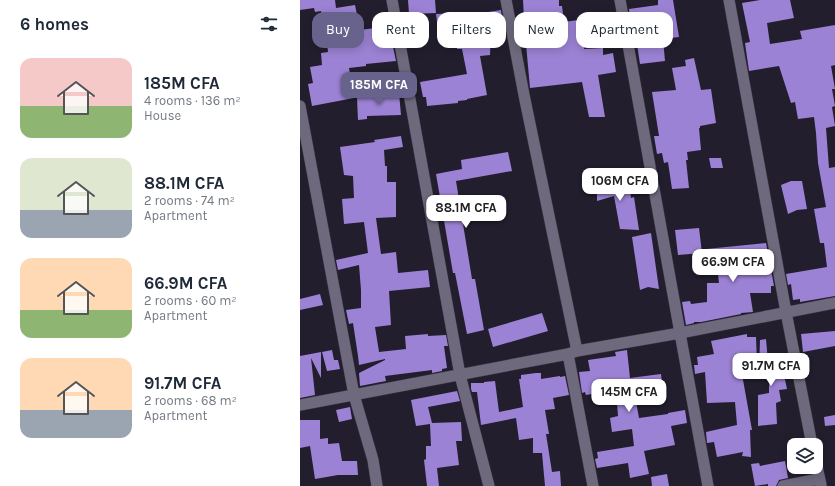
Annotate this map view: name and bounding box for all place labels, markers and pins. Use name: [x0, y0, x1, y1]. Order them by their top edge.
pin: 185M CFA: [338, 72, 420, 106]
pin: 106M CFA: [579, 168, 661, 202]
pin: 88.1M CFA: [420, 195, 512, 229]
pin: 66.9M CFA: [687, 249, 779, 283]
pin: 91.7M CFA: [725, 353, 817, 387]
pin: 145M CFA: [588, 379, 670, 413]

